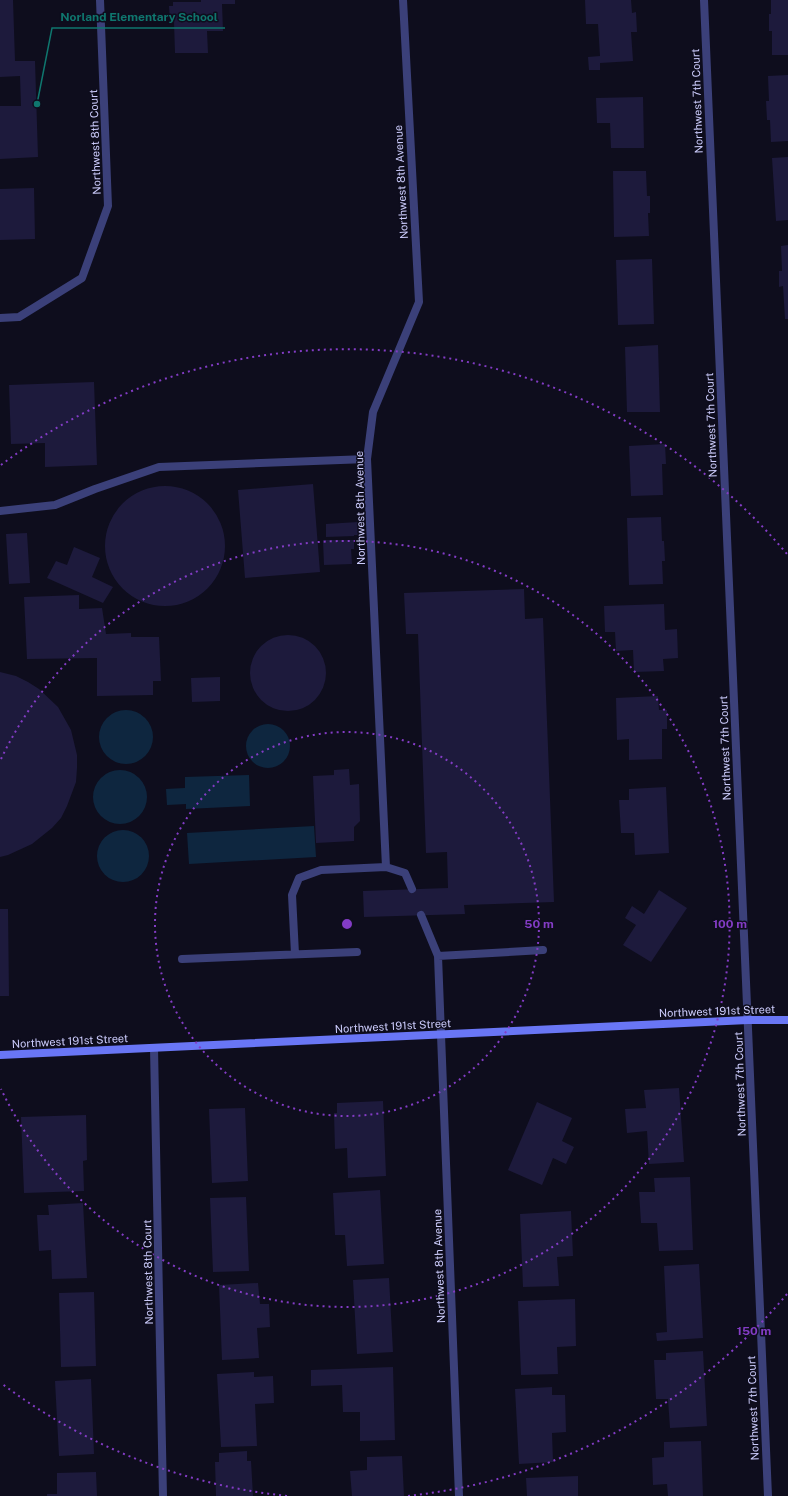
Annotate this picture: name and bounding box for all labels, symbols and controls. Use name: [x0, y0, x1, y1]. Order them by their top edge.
callout: Norland Elementary School: [52, 4, 225, 28]
text: Norland Elementary School: [60, 10, 218, 24]
street label: Northwest 7th Court: [689, 49, 705, 153]
street label: Northwest 8th Court: [87, 89, 103, 195]
street label: Northwest 8th Avenue: [392, 125, 410, 239]
street label: Northwest 7th Court: [703, 373, 719, 477]
street label: Northwest 8th Avenue: [353, 451, 367, 565]
street label: Northwest 7th Court: [717, 696, 733, 800]
centre of rings: [340, 917, 354, 931]
text: 50 m: [524, 917, 554, 931]
text: 100 m: [713, 917, 747, 931]
street label: Northwest 191st Street: [659, 1003, 775, 1019]
street label: Northwest 191st Street: [335, 1017, 451, 1035]
street label: Northwest 191st Street: [12, 1032, 128, 1050]
street label: Northwest 7th Court: [732, 1032, 748, 1136]
street label: Northwest 8th Avenue: [431, 1209, 447, 1323]
street label: Northwest 8th Court: [141, 1219, 155, 1325]
text: 150 m: [737, 1324, 771, 1338]
street label: Northwest 7th Court: [745, 1356, 761, 1460]

